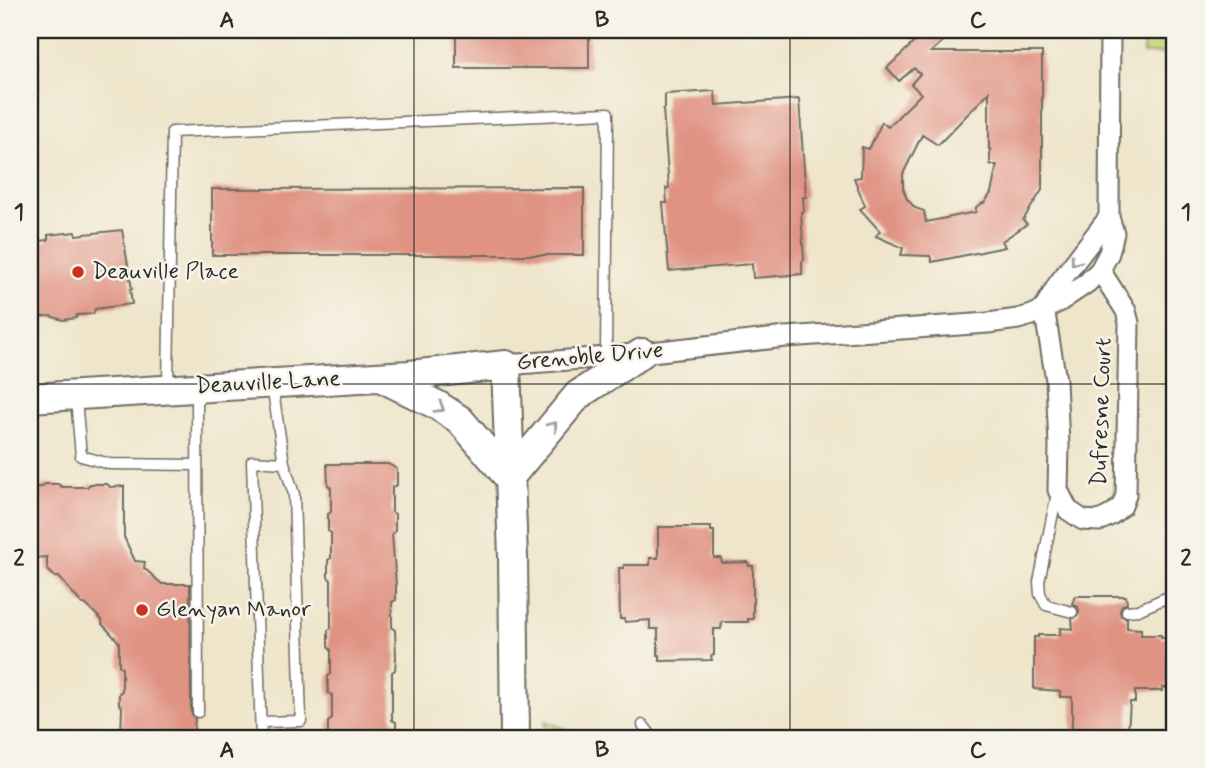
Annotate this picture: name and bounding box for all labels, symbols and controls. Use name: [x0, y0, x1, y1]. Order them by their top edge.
text: A: [219, 6, 235, 36]
text: B: [595, 6, 610, 36]
text: C: [970, 6, 987, 36]
text: 1: [14, 198, 24, 228]
text: 1: [1181, 198, 1191, 228]
one-way arrow: [1071, 254, 1083, 266]
place label: Deauville Place: [92, 257, 239, 287]
marker: Deauville Place: [70, 264, 86, 280]
street label: Grenoble Drive: [515, 336, 665, 378]
street label: Dufresne Court: [1084, 337, 1120, 487]
street label: Deauville Lane: [195, 364, 341, 402]
one-way arrow: [433, 399, 446, 412]
one-way arrow: [545, 421, 557, 434]
text: 2: [13, 544, 25, 574]
text: 2: [1180, 544, 1192, 574]
place label: Glenyan Manor: [156, 595, 311, 625]
marker: Glenyan Manor: [134, 602, 150, 618]
text: A: [219, 736, 235, 766]
text: B: [595, 736, 610, 766]
text: C: [970, 736, 987, 766]

